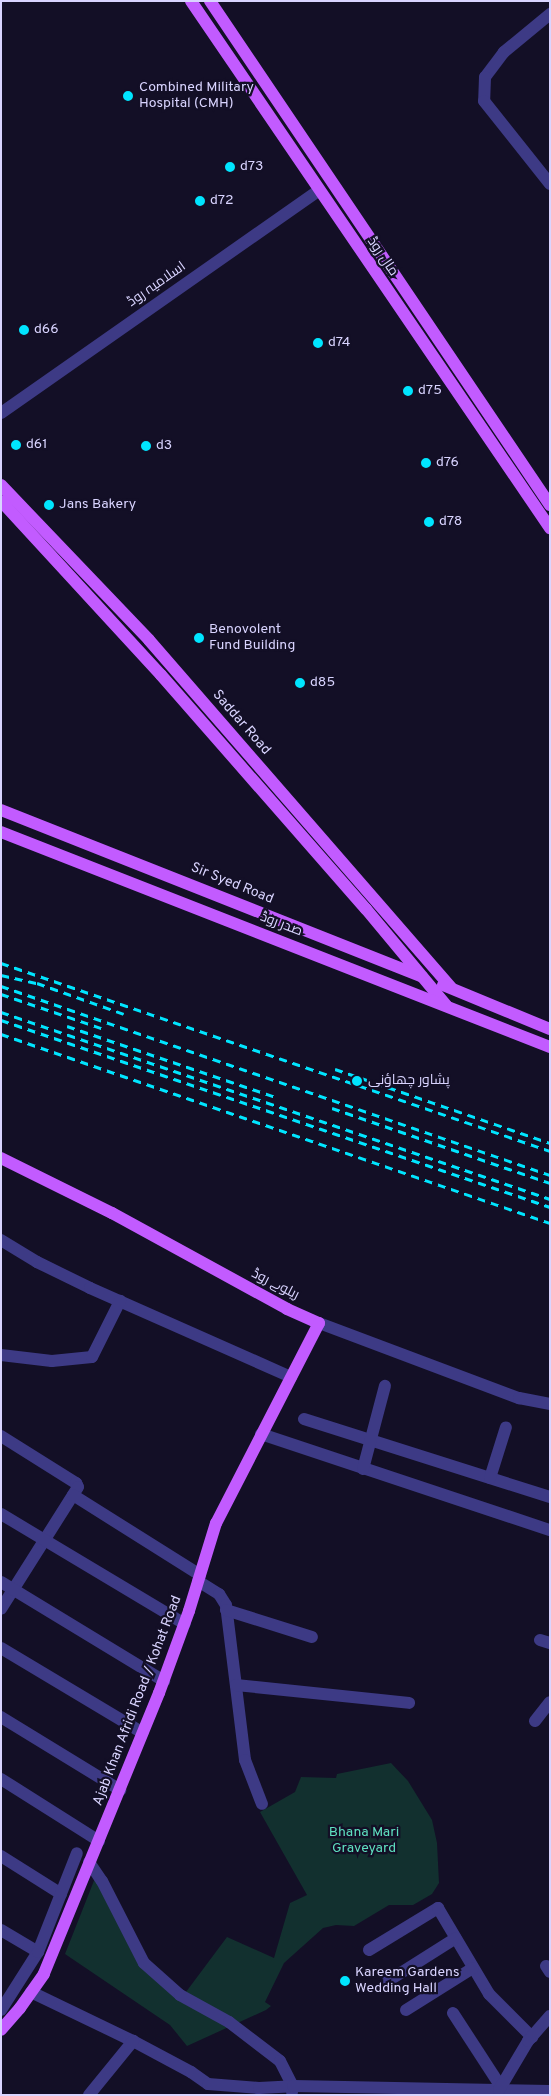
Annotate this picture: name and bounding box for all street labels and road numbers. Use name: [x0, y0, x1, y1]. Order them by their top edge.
street label: مال روڈ: [363, 234, 401, 280]
street label: اسلامیہ روڈ: [125, 259, 189, 311]
street label: Saddar Road: [208, 687, 274, 759]
street label: Sir Syed Road: [188, 860, 276, 908]
street label: صدر روڈ: [257, 909, 305, 941]
street label: ریلوے روڈ: [248, 1266, 302, 1304]
street label: Ajab Khan Afridi Road / Kohat Road: [90, 1593, 186, 1809]

